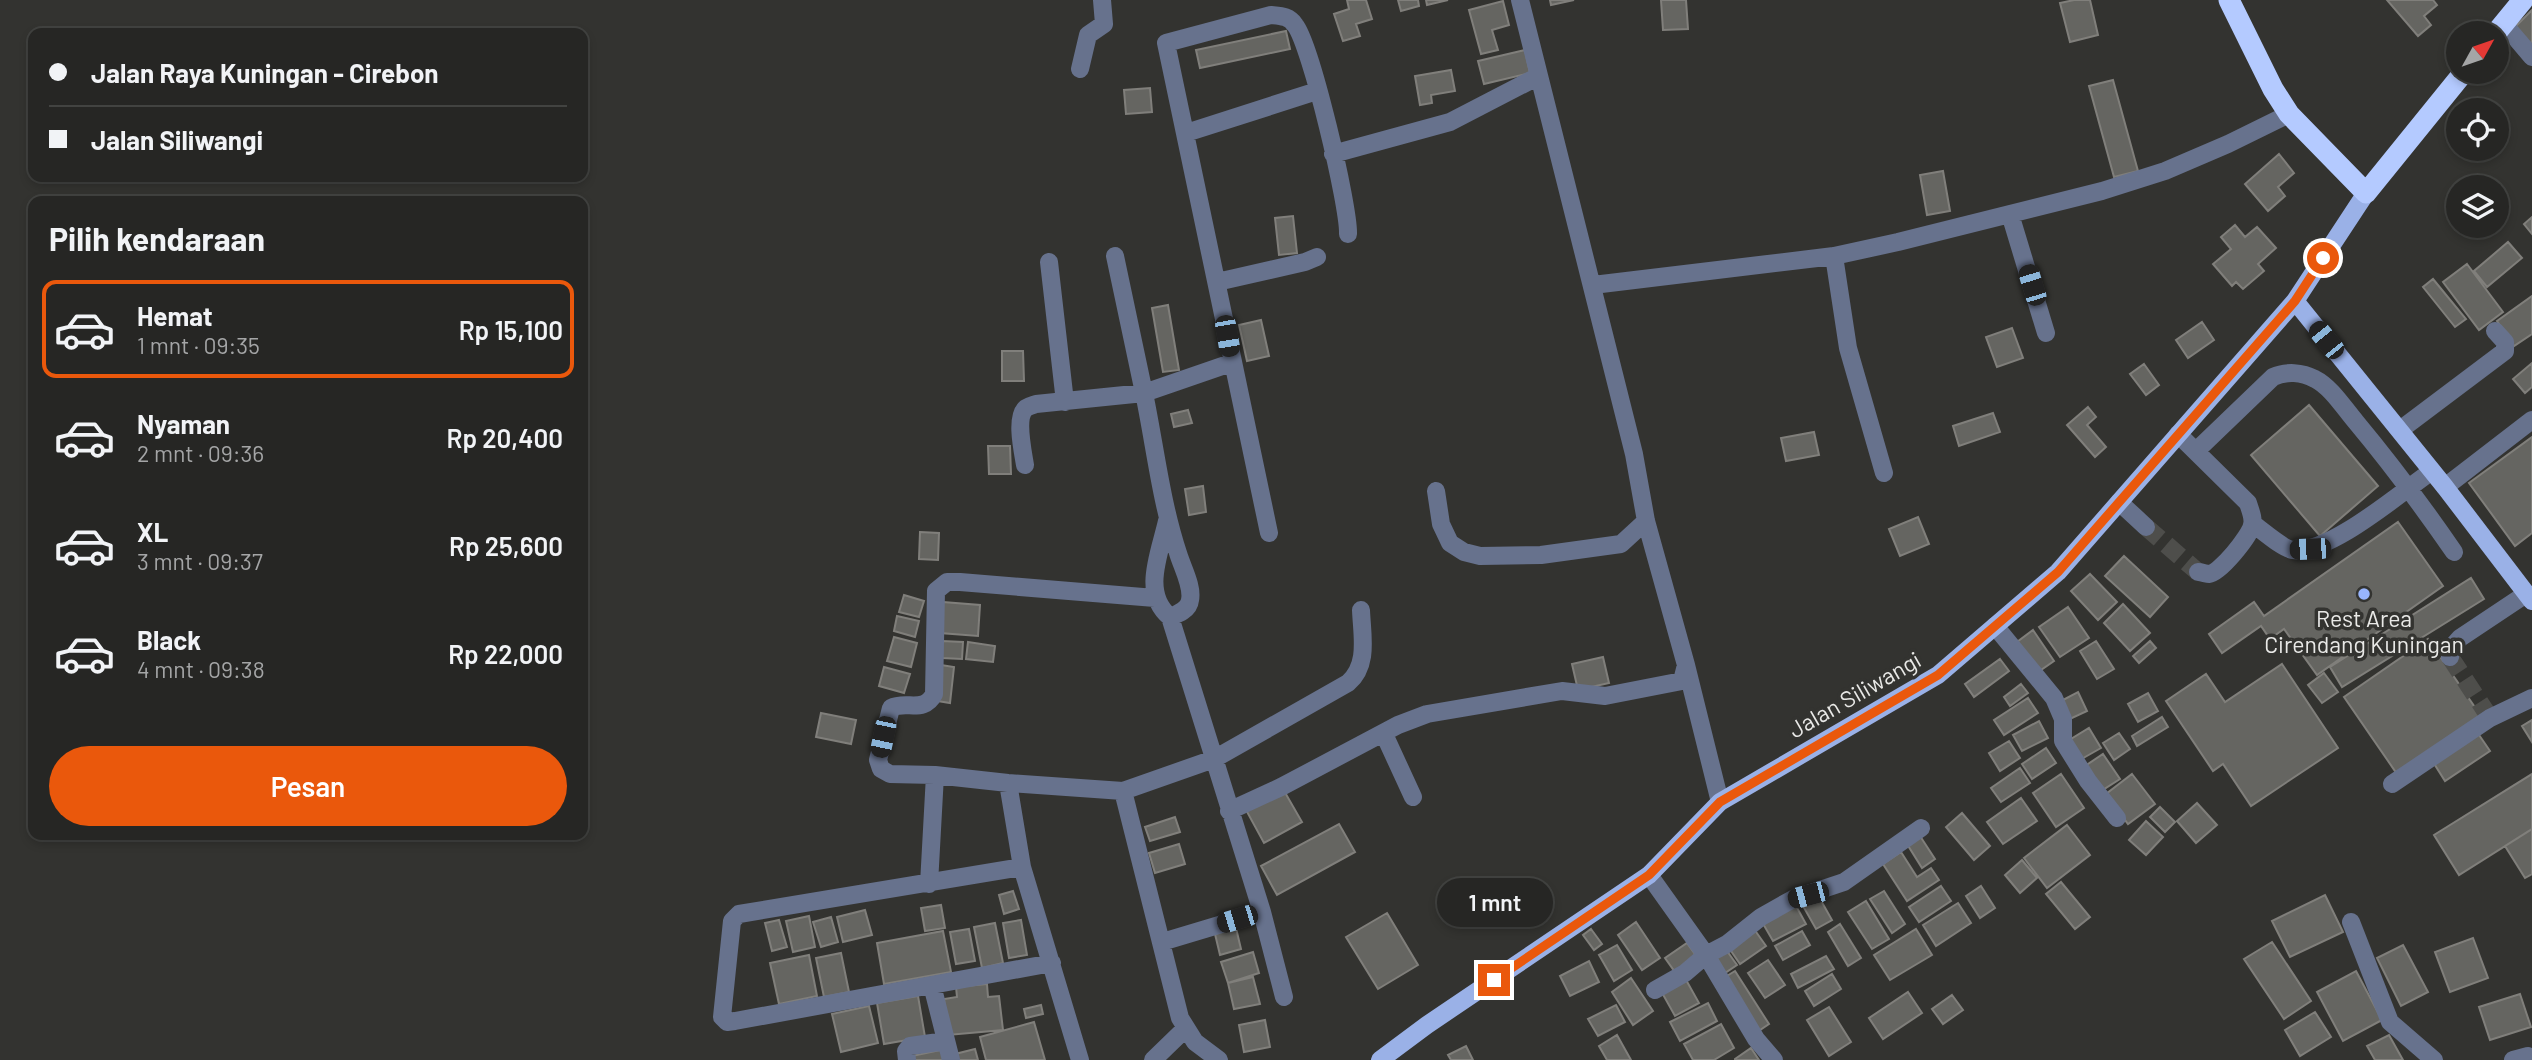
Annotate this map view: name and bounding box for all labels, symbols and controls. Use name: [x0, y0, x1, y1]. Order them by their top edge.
north arrow: [2446, 21, 2510, 84]
map controls: [2446, 21, 2509, 238]
text: Jalan Raya Kuningan - Cirebon: [91, 57, 439, 88]
button: locate: [2446, 98, 2509, 161]
text: Jalan Siliwangi: [91, 124, 263, 155]
button: layers: [2446, 175, 2509, 238]
text: Pilih kendaraan: [49, 219, 265, 257]
route start: [2307, 242, 2339, 274]
car: [2016, 262, 2049, 308]
icon: car: [53, 298, 116, 361]
text: Hemat: [137, 300, 213, 331]
car: [1214, 313, 1241, 359]
text: Rp 15,100: [459, 314, 563, 345]
car: [2305, 317, 2348, 363]
text: 1 mnt · 09:35: [137, 331, 260, 359]
icon: car: [53, 406, 116, 469]
text: Nyaman: [137, 408, 230, 439]
text: Rp 20,400: [446, 422, 563, 453]
text: 2 mnt · 09:36: [137, 439, 264, 467]
icon: car: [53, 514, 116, 577]
text: XL: [137, 516, 168, 547]
text: Rp 25,600: [449, 530, 563, 561]
car: [2289, 538, 2332, 560]
text: 3 mnt · 09:37: [137, 547, 263, 575]
marker: Rest Area Cirendang Kuningan: [2356, 586, 2372, 602]
place label: Rest Area Cirendang Kuningan: [2264, 604, 2464, 658]
icon: car: [53, 622, 116, 685]
text: Black: [137, 624, 201, 655]
text: Rp 22,000: [448, 638, 563, 669]
street label: Jalan Siliwangi: [1783, 645, 1926, 743]
text: 4 mnt · 09:38: [137, 655, 265, 683]
car: [869, 714, 898, 760]
button: Pesan: [49, 746, 567, 826]
callout: 1 mnt: [1436, 878, 1552, 928]
car: [1785, 879, 1832, 911]
text: 1 mnt: [1469, 888, 1521, 916]
car: [1214, 903, 1261, 935]
route end: [1478, 964, 1510, 996]

